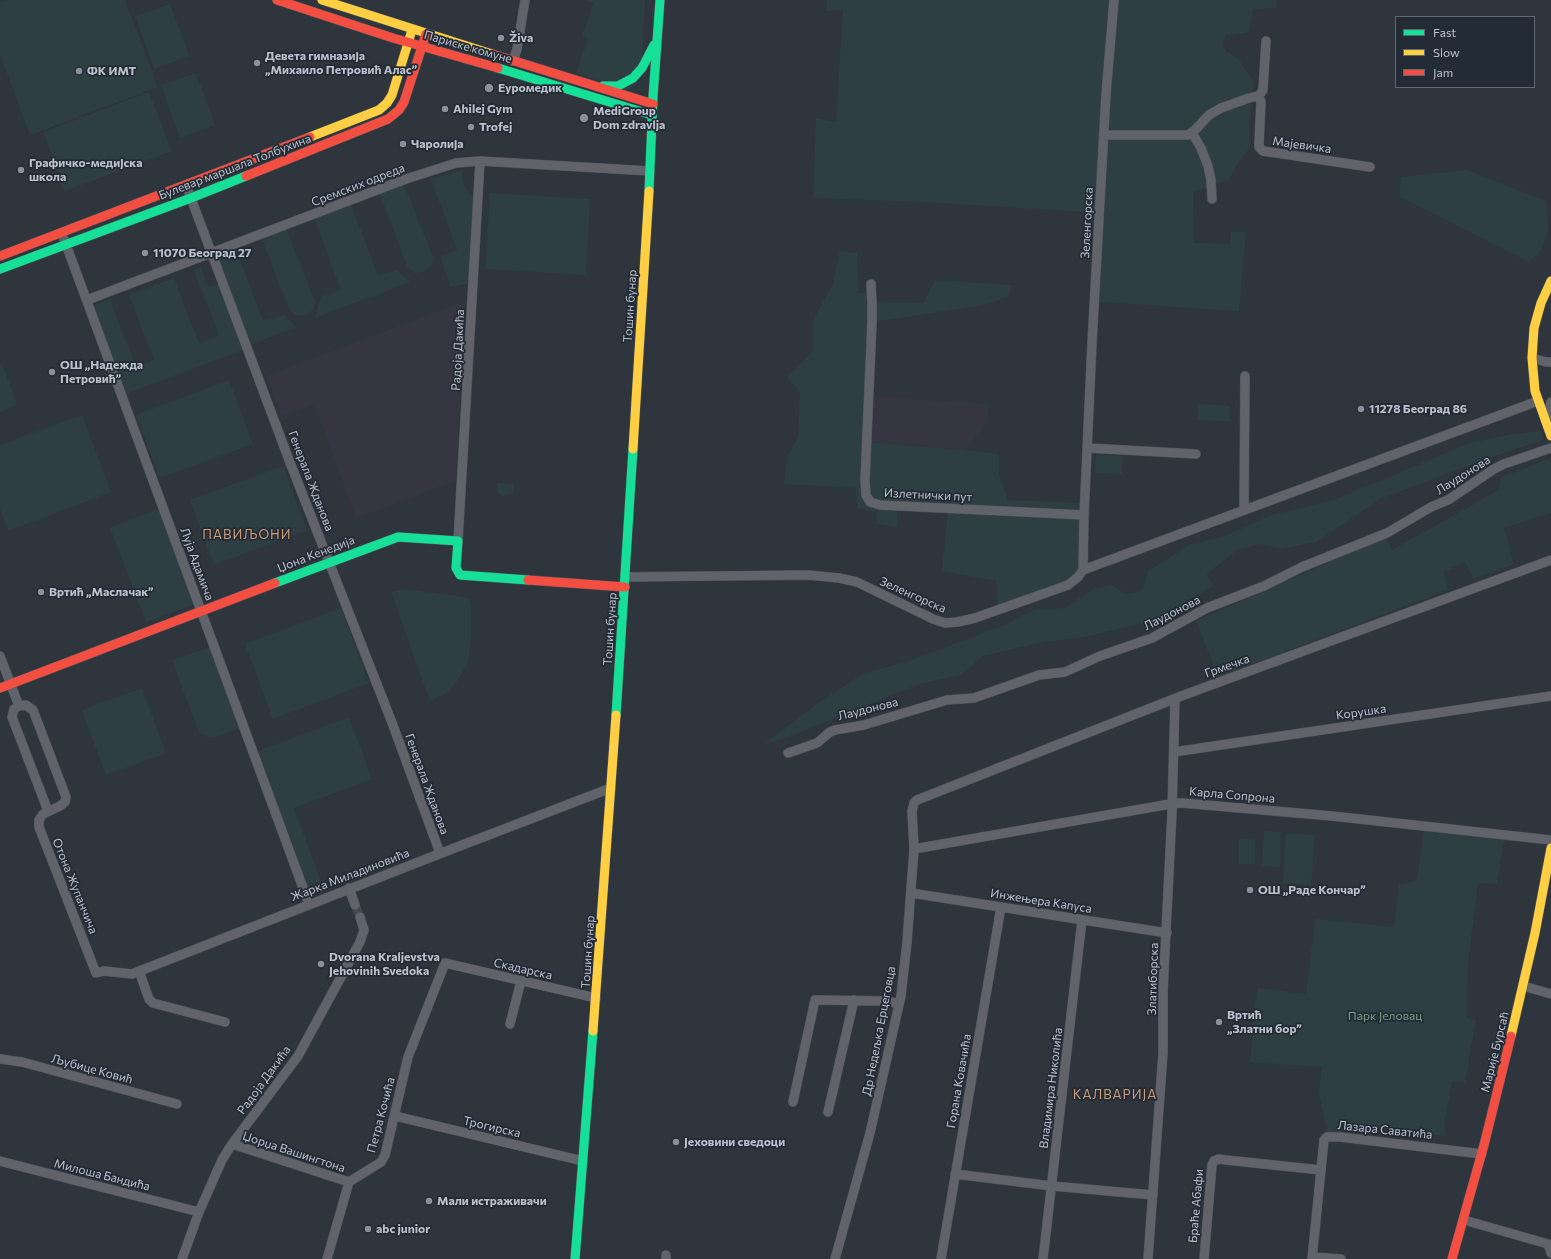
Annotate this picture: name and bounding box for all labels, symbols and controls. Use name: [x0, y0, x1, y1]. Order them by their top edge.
legend: [1395, 16, 1535, 88]
text: Fast: [1433, 25, 1456, 39]
street label: Париске комуне: [422, 28, 514, 66]
place label: Živa: [509, 31, 533, 45]
marker: Živa: [496, 33, 506, 43]
text: Slow: [1433, 45, 1460, 59]
place label: Девета гимназија „Михаило Петровић Алас”: [265, 49, 417, 77]
marker: Девета гимназија „Михаило Петровић Алас”: [252, 58, 262, 68]
place label: ФК ИМТ: [87, 64, 136, 78]
text: Jam: [1433, 65, 1453, 79]
marker: ФК ИМТ: [74, 66, 84, 76]
place label: Еуромедик: [498, 81, 562, 95]
marker: Еуромедик: [483, 82, 495, 94]
place label: Ahilej Gym: [453, 102, 513, 116]
marker: Ahilej Gym: [440, 104, 450, 114]
place label: MediGroup Dom zdravlja: [593, 104, 665, 132]
marker: MediGroup Dom zdravlja: [578, 112, 590, 124]
place label: Trofej: [479, 120, 512, 134]
marker: Trofej: [466, 122, 476, 132]
street label: Булевар маршала Толбухина: [157, 131, 313, 203]
street label: Мајевичка: [1272, 134, 1332, 156]
place label: Чаролија: [411, 137, 464, 151]
marker: Чаролија: [398, 139, 408, 149]
place label: Графичко-медијска школа: [29, 156, 142, 184]
street label: Сремских одреда: [309, 161, 407, 209]
marker: Графичко-медијска школа: [16, 165, 26, 175]
street label: Зеленгорска: [1078, 187, 1096, 259]
place label: 11070 Београд 27: [153, 246, 251, 260]
marker: 11070 Београд 27: [140, 248, 150, 258]
street label: Тошин бунар: [620, 269, 640, 343]
street label: Радоја Дакића: [449, 309, 467, 391]
place label: ОШ „Надежда Петровић”: [60, 358, 143, 386]
marker: ОШ „Надежда Петровић”: [47, 367, 57, 377]
place label: 11278 Београд 86: [1369, 402, 1467, 416]
marker: 11278 Београд 86: [1356, 404, 1366, 414]
street label: Генерала Жданова: [285, 429, 337, 533]
street label: Лаудонова: [1433, 453, 1493, 497]
street label: Излетнички пут: [884, 486, 972, 504]
street label: Луја Адамича: [177, 526, 217, 602]
district label: ПАВИЉОНИ: [202, 527, 292, 543]
street label: Џона Кенедија: [275, 533, 357, 575]
street label: Зеленгорска: [878, 574, 948, 616]
place label: Вртић „Маслачак”: [49, 585, 154, 599]
marker: Вртић „Маслачак”: [36, 587, 46, 597]
street label: Тошин бунар: [600, 592, 620, 666]
street label: Лаудонова: [1141, 593, 1203, 633]
street label: Грмечка: [1203, 651, 1251, 681]
street label: Лаудонова: [836, 695, 900, 723]
street label: Корушка: [1335, 701, 1387, 723]
street label: Генерала Жданова: [402, 732, 452, 836]
street label: Карла Сопрона: [1188, 784, 1276, 806]
street label: Отона Жупанчича: [49, 836, 101, 936]
street label: Жарка Миладиновића: [288, 846, 412, 904]
place label: ОШ „Раде Кончар”: [1258, 883, 1366, 897]
marker: ОШ „Раде Кончар”: [1245, 885, 1255, 895]
street label: Инжењера Капуса: [989, 886, 1093, 916]
street label: Тошин бунар: [578, 915, 598, 989]
street label: Златиборска: [1145, 942, 1161, 1016]
place label: Dvorana Kraljevstva Jehovinih Svedoka: [329, 950, 440, 978]
street label: Скадарска: [492, 955, 554, 983]
marker: Dvorana Kraljevstva Jehovinih Svedoka: [316, 959, 326, 969]
street label: Др Недељка Ерцеговца: [859, 965, 899, 1097]
place label: Вртић „Златни бор”: [1227, 1008, 1302, 1036]
park label: Парк Јеловац: [1348, 1009, 1422, 1023]
street label: Марије Бурсаћ: [1478, 1010, 1512, 1094]
marker: Вртић „Златни бор”: [1214, 1017, 1224, 1027]
street label: Владимира Николића: [1036, 1027, 1066, 1149]
street label: Горана Ковачића: [944, 1033, 974, 1129]
street label: Радоја Дакића: [234, 1043, 294, 1117]
street label: Љубице Ковић: [50, 1051, 134, 1087]
street label: Петра Кочића: [364, 1076, 398, 1154]
district label: КАЛВАРИЈА: [1073, 1087, 1157, 1103]
street label: Трогирска: [462, 1113, 522, 1141]
street label: Лазара Саватића: [1337, 1118, 1433, 1142]
street label: Џорџа Вашингтона: [241, 1129, 347, 1175]
place label: Јеховини сведоци: [684, 1135, 785, 1149]
marker: Јеховини сведоци: [671, 1137, 681, 1147]
street label: Милоша Бандића: [52, 1156, 152, 1194]
street label: Браће Абафи: [1186, 1168, 1206, 1244]
place label: Мали истраживачи: [437, 1194, 547, 1208]
marker: Мали истраживачи: [424, 1196, 434, 1206]
place label: abc junior: [376, 1222, 430, 1236]
marker: abc junior: [363, 1224, 373, 1234]

